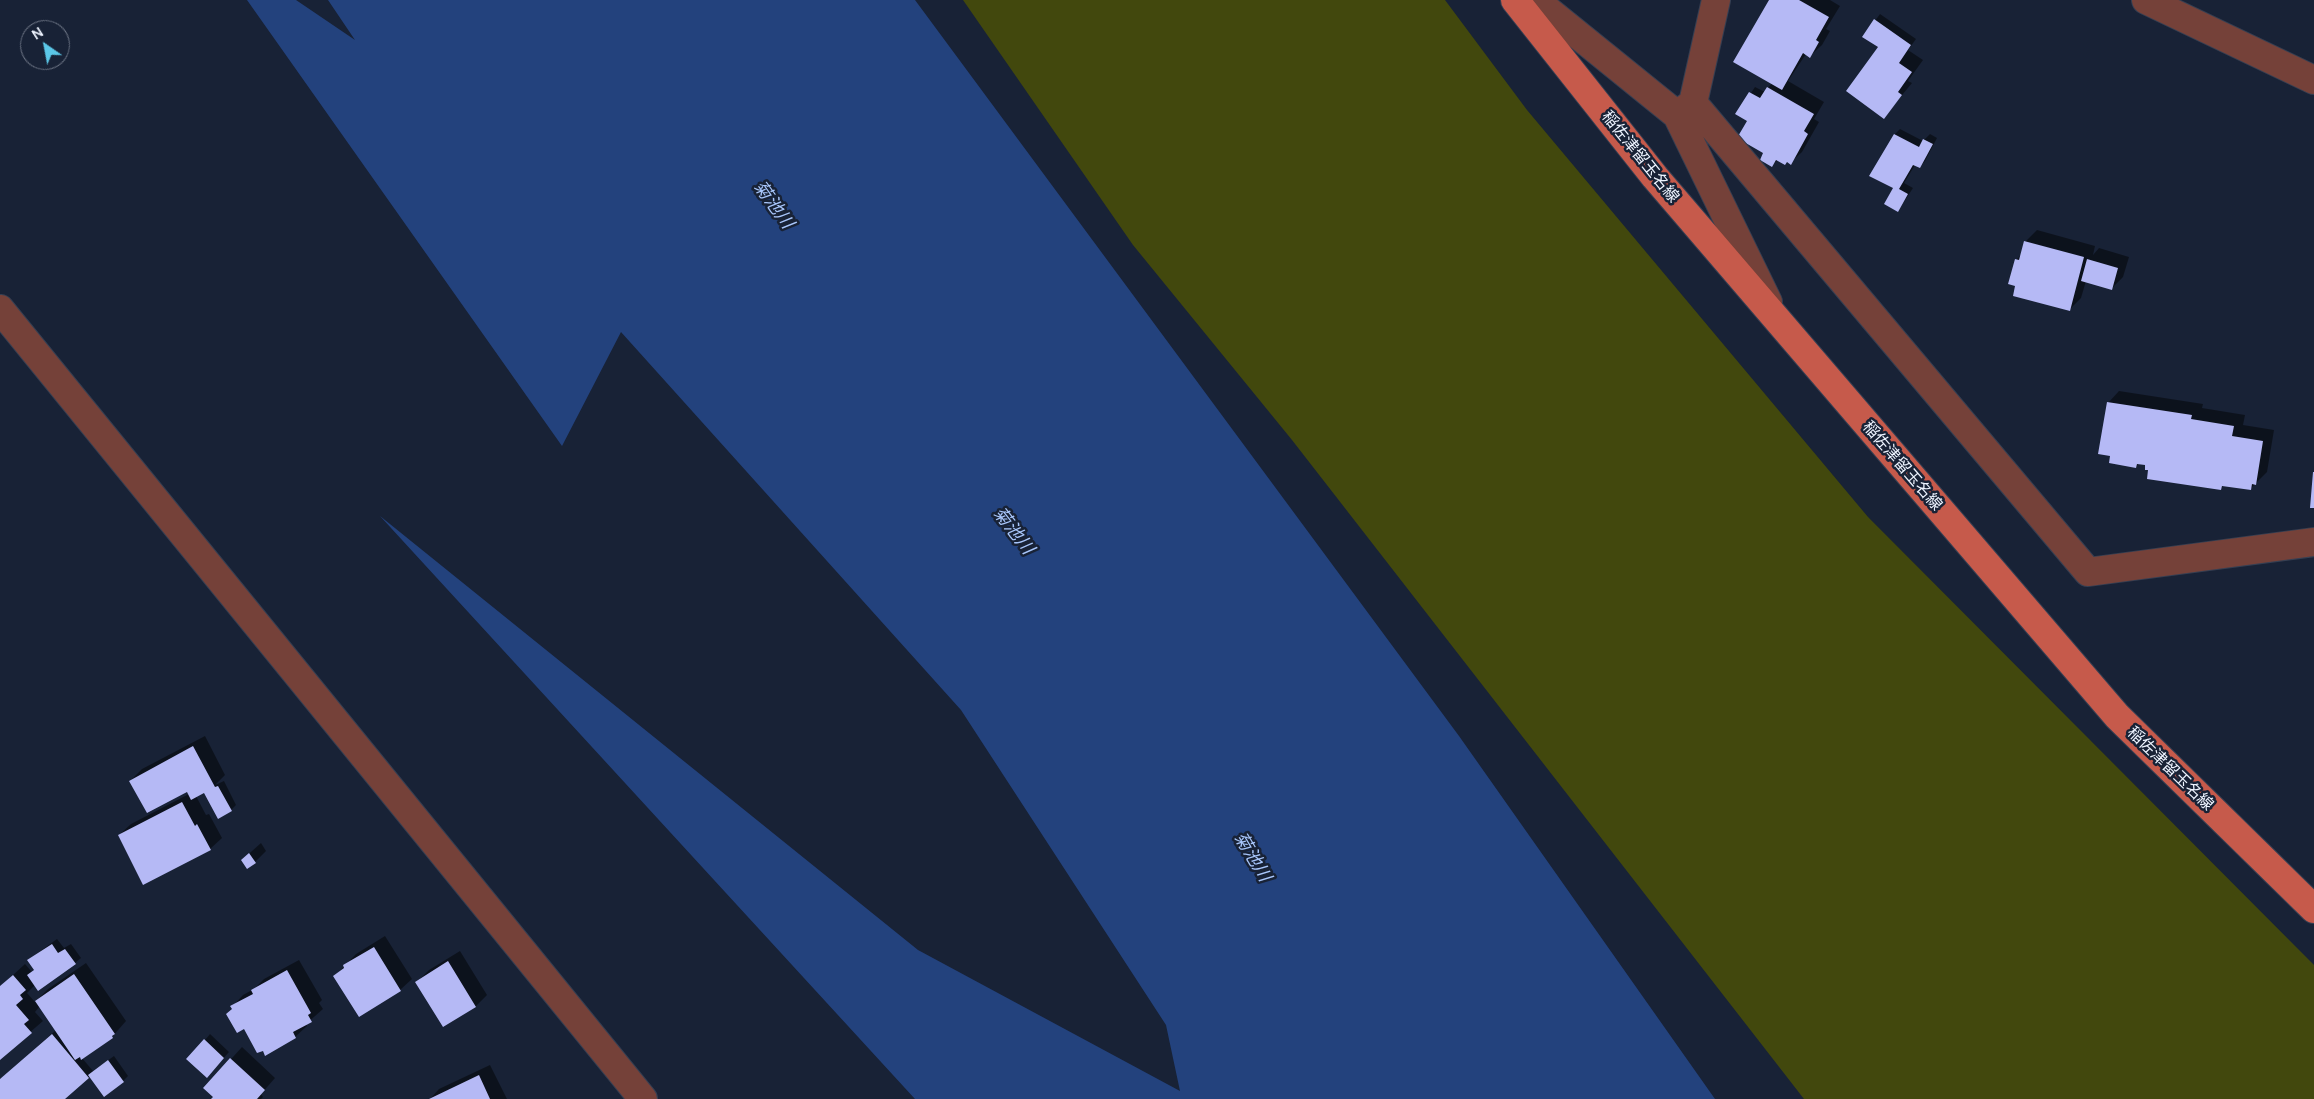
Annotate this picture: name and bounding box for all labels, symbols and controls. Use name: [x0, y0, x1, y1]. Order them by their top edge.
north arrow: [20, 20, 70, 70]
text: N: [28, 22, 46, 44]
street label: 稲佐津留玉名線: [1597, 107, 1683, 207]
water label: 菊池川: [748, 177, 798, 233]
street label: 稲佐津留玉名線: [1858, 417, 1946, 515]
water label: 菊池川: [988, 503, 1038, 559]
street label: 稲佐津留玉名線: [2123, 723, 2217, 815]
water label: 菊池川: [1229, 828, 1275, 886]

